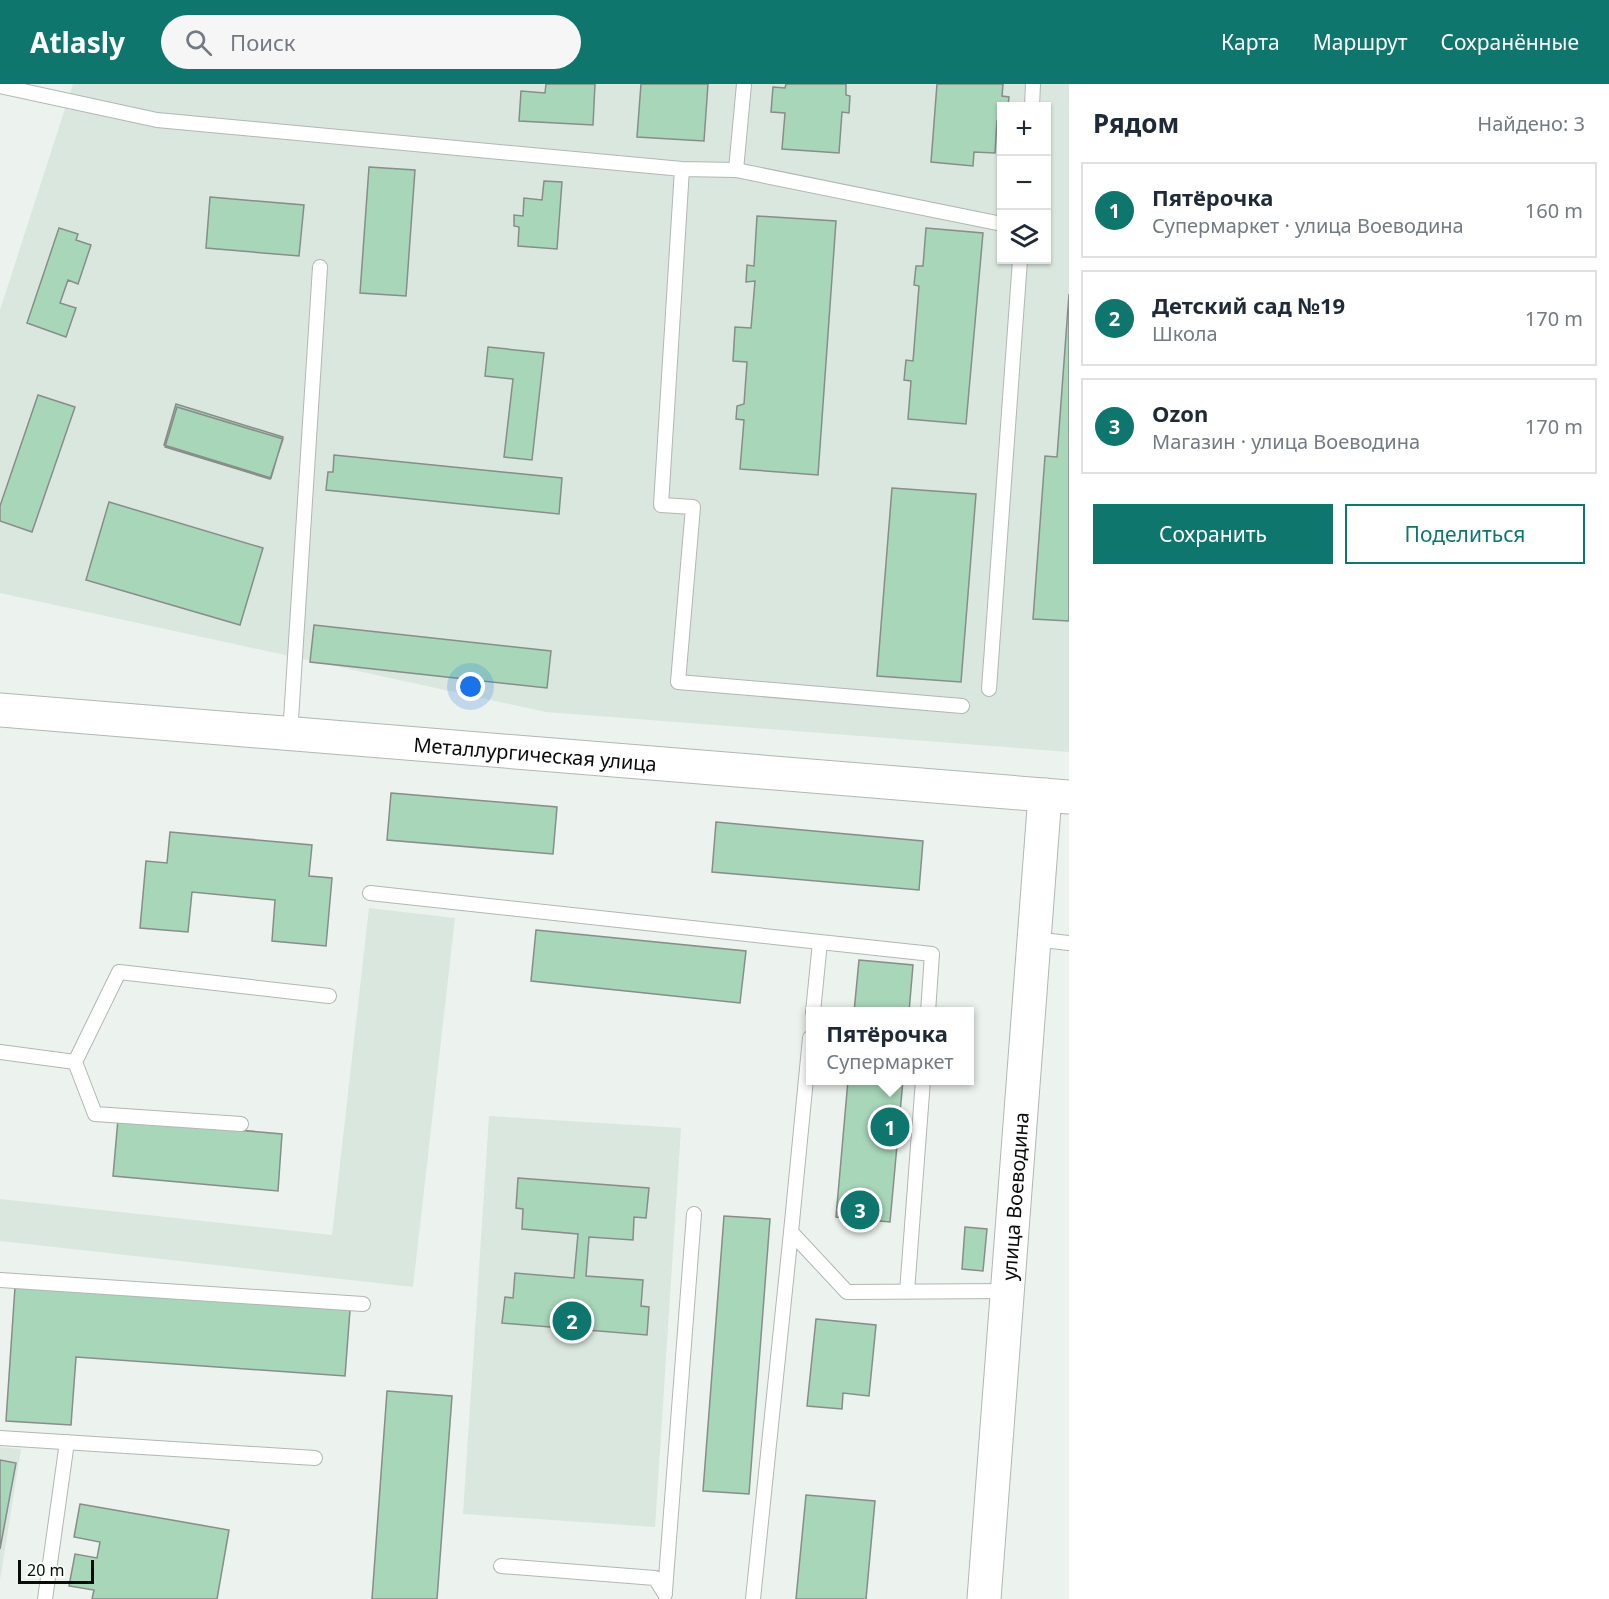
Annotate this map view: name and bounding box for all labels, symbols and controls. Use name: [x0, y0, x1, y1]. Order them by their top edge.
search box: [161, 15, 581, 69]
text: Atlasly: [30, 23, 125, 61]
icon: search: [182, 26, 215, 59]
text: Поиск: [230, 27, 295, 57]
text: Карта: [1221, 28, 1280, 56]
text: Маршрут: [1313, 28, 1408, 56]
text: Сохранённые: [1441, 28, 1579, 56]
map controls: [997, 102, 1051, 264]
button: +: [997, 102, 1051, 156]
text: Рядом: [1093, 105, 1179, 141]
text: Найдено: 3: [1477, 110, 1585, 137]
button: −: [997, 156, 1051, 210]
text: Пятёрочка: [1152, 182, 1273, 212]
text: 1: [1109, 197, 1120, 224]
text: 160 m: [1525, 197, 1583, 224]
button: layers: [997, 210, 1051, 264]
text: Супермаркет · улица Воеводина: [1152, 212, 1464, 239]
text: Детский сад №19: [1152, 290, 1345, 320]
text: 2: [1109, 305, 1120, 332]
text: 170 m: [1525, 305, 1583, 332]
text: Школа: [1152, 320, 1218, 347]
text: Ozon: [1152, 398, 1208, 428]
text: 3: [1109, 413, 1120, 440]
text: 170 m: [1525, 413, 1583, 440]
text: Магазин · улица Воеводина: [1152, 428, 1420, 455]
button: Сохранить: [1093, 504, 1333, 564]
button: Поделиться: [1345, 504, 1585, 564]
your location: [456, 672, 485, 701]
street label: Металлургическая улица: [413, 730, 658, 777]
popup: [806, 1007, 974, 1085]
text: Пятёрочка: [826, 1018, 948, 1048]
text: Супермаркет: [826, 1048, 954, 1075]
pin: 1: [870, 1104, 910, 1150]
street label: улица Воеводина: [995, 1111, 1034, 1281]
pin: 3: [840, 1188, 880, 1232]
pin: 2: [552, 1298, 592, 1344]
scale bar: [18, 1557, 94, 1584]
text: 20 m: [27, 1559, 64, 1581]

